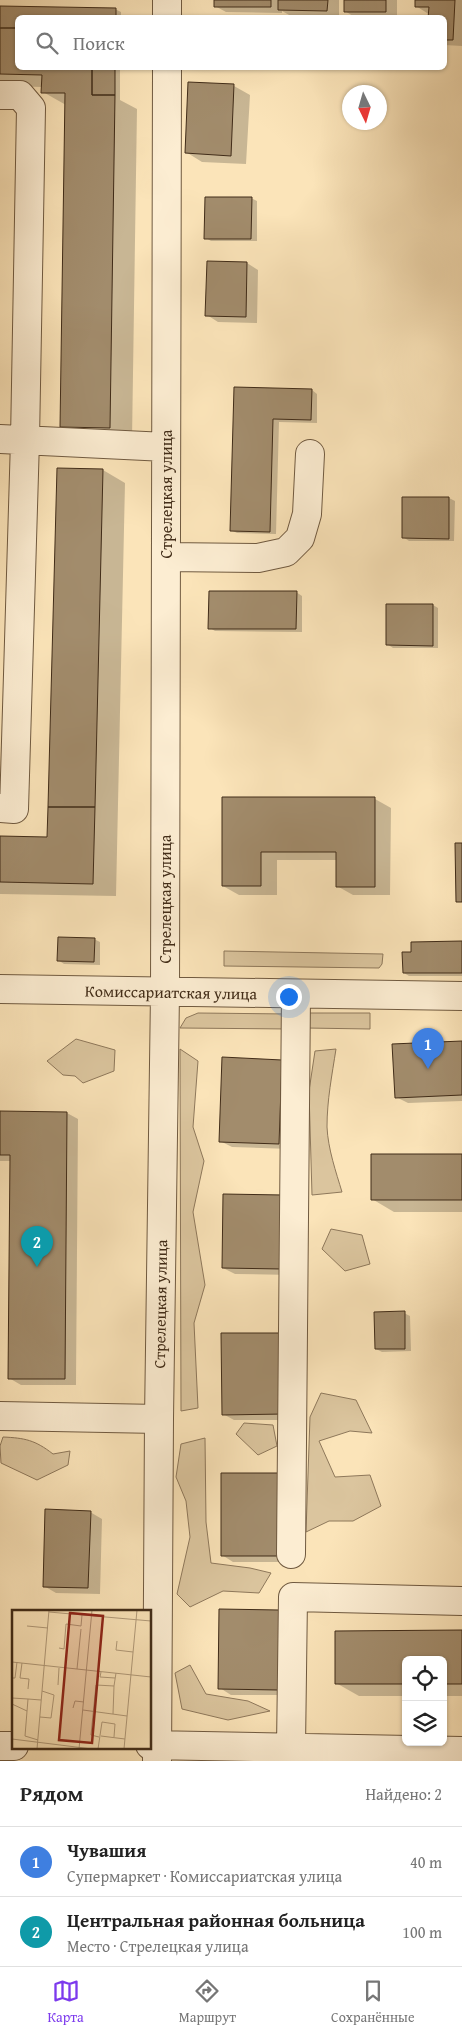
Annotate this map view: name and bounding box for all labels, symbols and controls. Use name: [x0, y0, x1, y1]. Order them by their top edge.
search box: [15, 15, 447, 70]
icon: search: [33, 29, 61, 57]
text: Поиск: [73, 29, 125, 57]
north arrow: [342, 85, 387, 130]
street label: Стрелецкая улица: [154, 429, 178, 558]
street label: Стрелецкая улица: [153, 834, 177, 963]
street label: Комиссариатская улица: [85, 978, 258, 1006]
your location: [276, 984, 302, 1010]
pin: 1: [412, 1028, 444, 1069]
pin: 2: [21, 1226, 53, 1267]
street label: Стрелецкая улица: [147, 1239, 173, 1369]
inset map: [12, 1610, 151, 1748]
map controls: [402, 1656, 447, 1746]
button: locate: [402, 1656, 447, 1701]
button: layers: [402, 1701, 447, 1746]
text: Рядом: [20, 1778, 83, 1809]
text: Найдено: 2: [365, 1782, 442, 1806]
text: Чувашия: [67, 1836, 146, 1864]
text: 1: [32, 1850, 40, 1874]
text: 40 m: [410, 1850, 442, 1874]
text: Супермаркет · Комиссариатская улица: [67, 1864, 342, 1888]
text: Центральная районная больница: [67, 1906, 365, 1934]
text: 2: [32, 1920, 40, 1944]
text: 100 m: [402, 1920, 442, 1944]
text: Место · Стрелецкая улица: [67, 1934, 249, 1958]
tab: Карта: [48, 1977, 84, 2027]
tab: Маршрут: [179, 1977, 236, 2027]
tab: Сохранённые: [331, 1977, 414, 2027]

